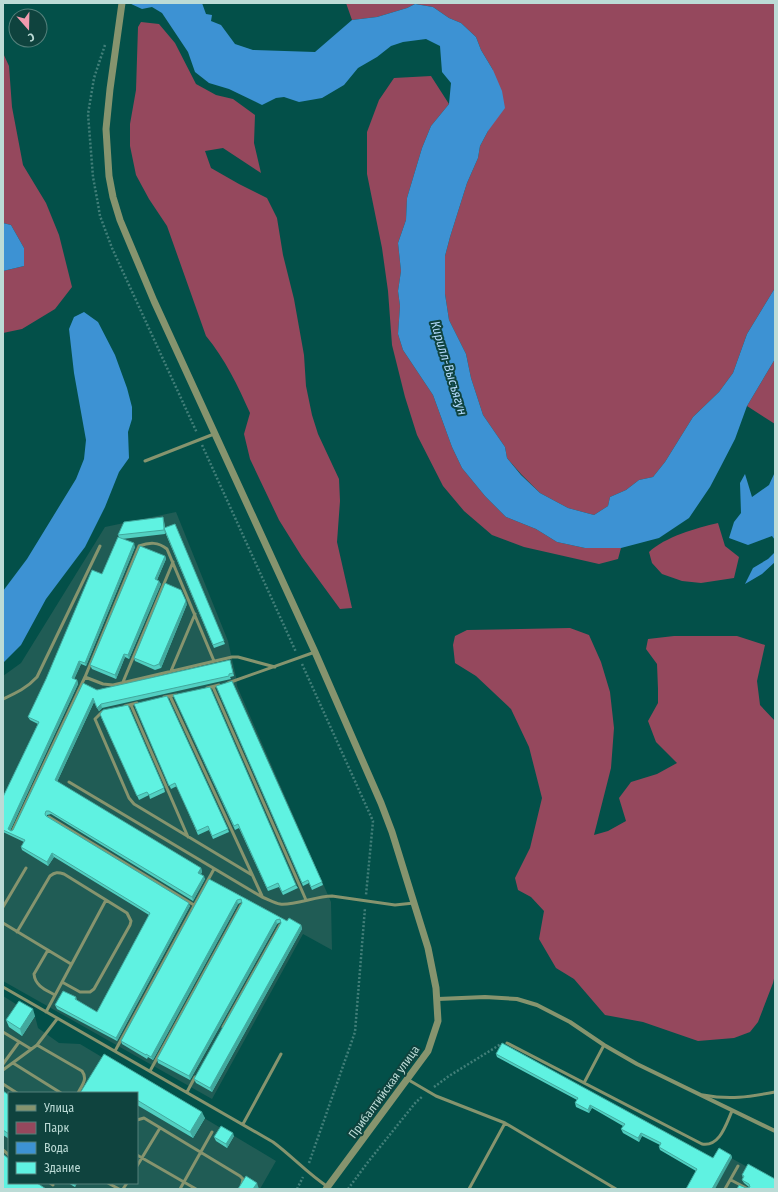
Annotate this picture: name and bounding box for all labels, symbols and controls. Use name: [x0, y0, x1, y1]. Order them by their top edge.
north arrow: [8, 8, 48, 48]
text: С: [26, 30, 36, 44]
water label: Кирилл-Высъягун: [428, 319, 471, 417]
street label: Прибалтийская улица: [346, 1043, 422, 1141]
legend: [8, 1092, 138, 1184]
text: Улица: [43, 1101, 74, 1115]
text: Парк: [44, 1121, 70, 1135]
text: Вода: [44, 1141, 69, 1155]
text: Здание: [44, 1161, 80, 1175]

